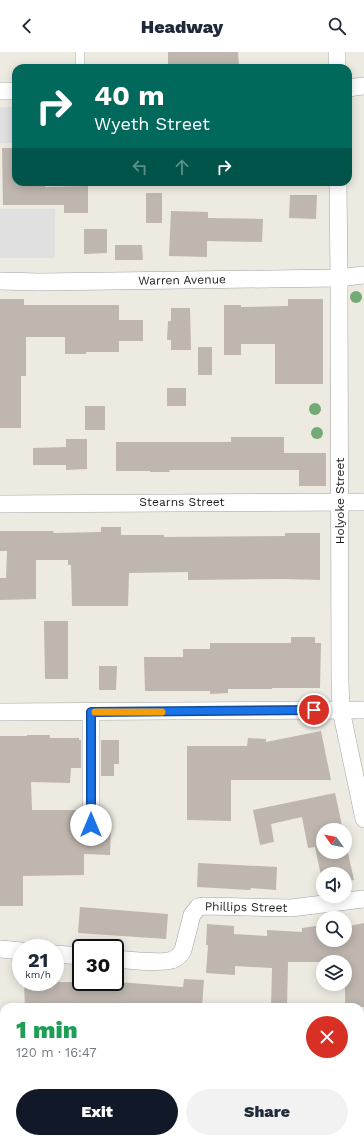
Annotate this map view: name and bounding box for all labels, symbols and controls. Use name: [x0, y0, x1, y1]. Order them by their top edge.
icon: back: [16, 15, 38, 37]
icon: search: [326, 15, 348, 37]
text: Headway: [141, 16, 223, 37]
text: 40 m: [94, 79, 164, 112]
icon: right: [28, 80, 80, 132]
text: Wyeth Street: [94, 113, 210, 134]
icon: left: [129, 156, 151, 178]
icon: ahead: [171, 156, 193, 178]
icon: right: [213, 156, 235, 178]
street label: Warren Avenue: [138, 272, 226, 288]
street label: Holyoke Street: [333, 458, 347, 544]
street label: Stearns Street: [139, 495, 225, 509]
pin: [297, 693, 331, 727]
icon: arrive: [303, 699, 325, 721]
position arrow: [70, 804, 112, 846]
north arrow: [316, 823, 352, 859]
map controls: [316, 823, 352, 991]
button: sound: [316, 867, 352, 903]
street label: Phillips Street: [205, 899, 287, 915]
button: search: [316, 911, 352, 947]
speed limit sign: 30: [72, 939, 124, 991]
text: 21: [28, 948, 48, 972]
button: layers: [316, 955, 352, 991]
text: km/h: [25, 969, 51, 980]
text: 1 min: [16, 1016, 78, 1044]
button: close: [306, 1016, 348, 1058]
text: 120 m · 16:47: [16, 1045, 97, 1060]
button: Exit: [16, 1089, 178, 1135]
button: Share: [186, 1089, 348, 1135]

